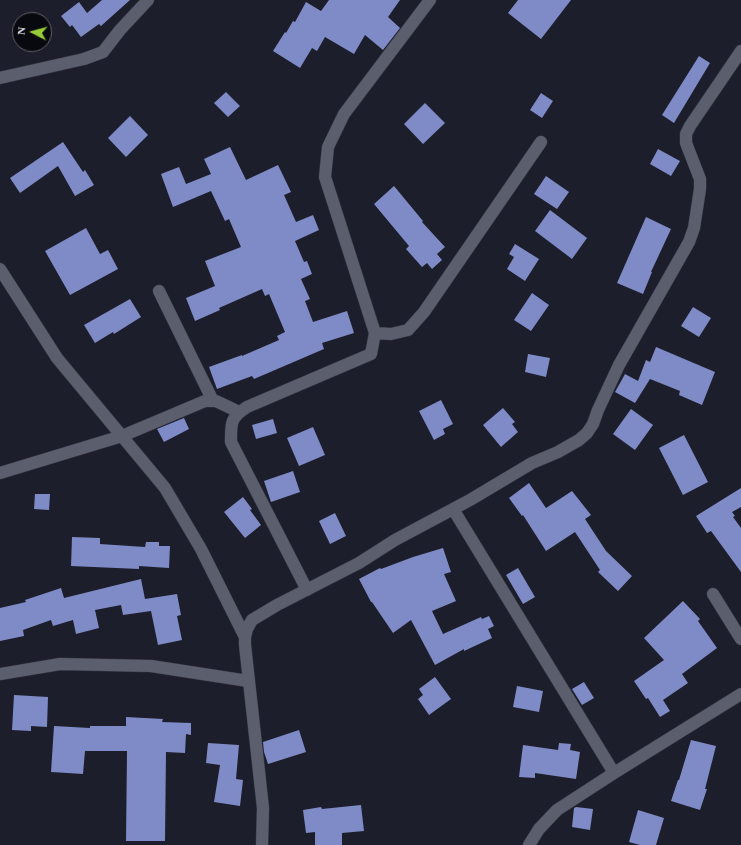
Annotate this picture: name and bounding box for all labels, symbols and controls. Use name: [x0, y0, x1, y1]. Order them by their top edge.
north arrow: [12, 12, 52, 52]
text: N: [15, 26, 27, 35]

